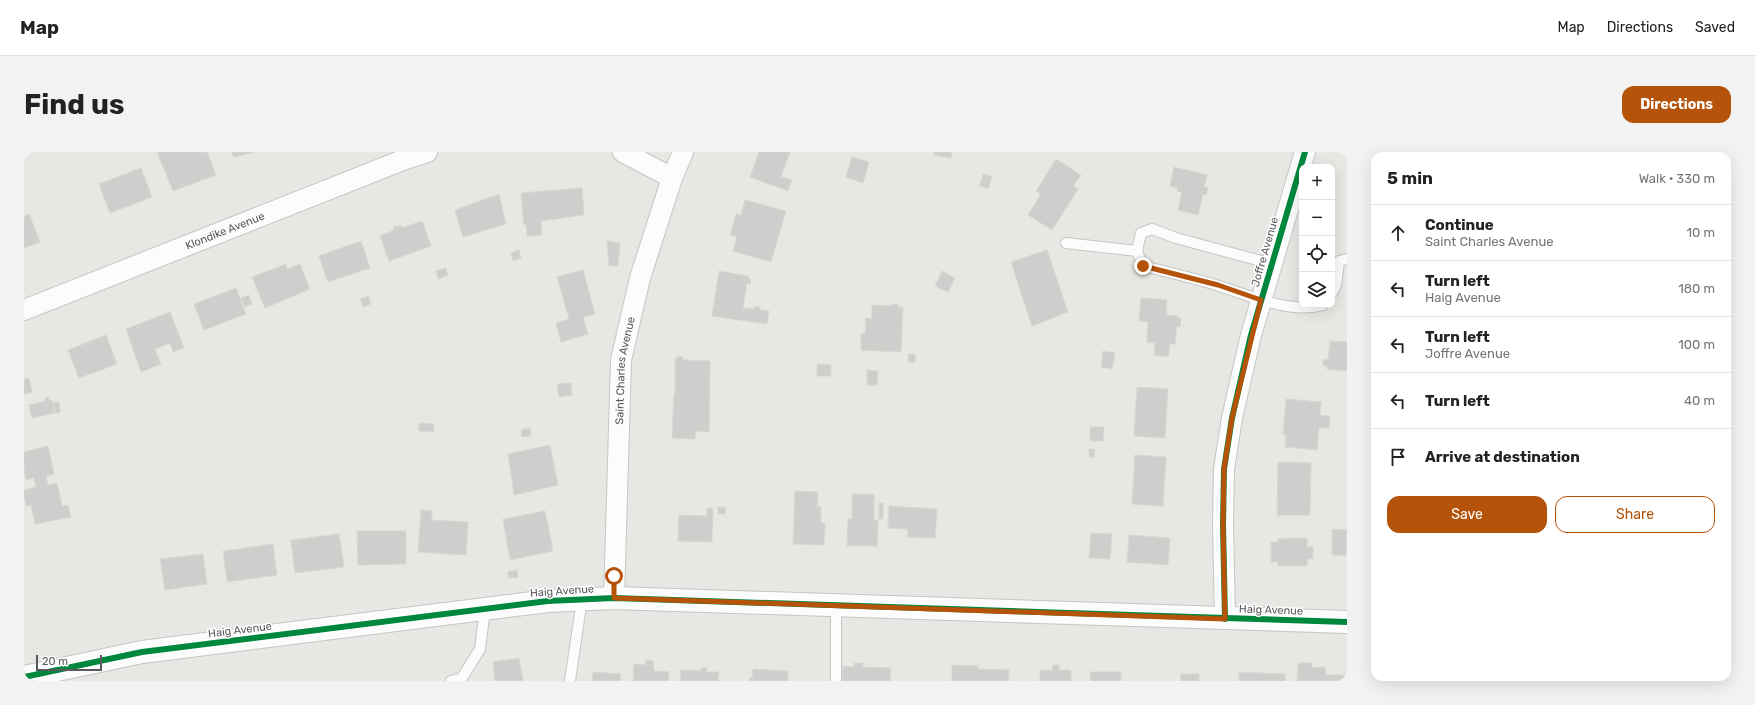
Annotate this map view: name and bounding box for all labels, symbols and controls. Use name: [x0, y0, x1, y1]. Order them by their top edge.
text: Map: [20, 16, 59, 39]
text: Map: [1558, 19, 1585, 36]
text: Directions: [1607, 19, 1673, 36]
text: Saved: [1695, 19, 1735, 36]
button: Directions: [1622, 86, 1731, 123]
text: Find us: [24, 88, 124, 121]
map controls: [1299, 164, 1335, 308]
button: +: [1299, 164, 1335, 200]
text: 5 min: [1387, 168, 1433, 188]
text: Walk · 330 m: [1639, 171, 1715, 186]
button: −: [1299, 200, 1335, 236]
street label: Klondike Avenue: [183, 209, 266, 252]
street label: Joffre Avenue: [1249, 216, 1281, 288]
text: Continue: [1425, 216, 1494, 234]
icon: ahead: [1387, 222, 1409, 244]
text: 10 m: [1686, 225, 1715, 240]
text: Saint Charles Avenue: [1425, 234, 1554, 249]
button: locate: [1299, 236, 1335, 272]
route end: [1134, 257, 1152, 275]
button: layers: [1299, 272, 1335, 308]
text: Turn left: [1425, 272, 1490, 290]
icon: left: [1387, 278, 1409, 300]
text: 180 m: [1678, 281, 1715, 296]
text: Haig Avenue: [1425, 290, 1501, 305]
street label: Saint Charles Avenue: [613, 315, 637, 425]
text: Turn left: [1425, 328, 1490, 346]
icon: left: [1387, 334, 1409, 356]
text: 100 m: [1678, 337, 1715, 352]
text: Joffre Avenue: [1425, 346, 1510, 361]
icon: left: [1387, 390, 1409, 412]
text: Turn left: [1425, 392, 1490, 410]
text: 40 m: [1684, 393, 1715, 408]
icon: arrive: [1387, 446, 1409, 468]
text: Arrive at destination: [1425, 448, 1580, 466]
button: Save: [1387, 496, 1547, 533]
button: Share: [1555, 496, 1715, 533]
route start: [605, 567, 623, 585]
street label: Haig Avenue: [530, 582, 594, 600]
street label: Haig Avenue: [1239, 602, 1303, 618]
street label: Haig Avenue: [207, 620, 273, 640]
scale bar: [36, 653, 102, 672]
text: 20 m: [42, 655, 68, 668]

